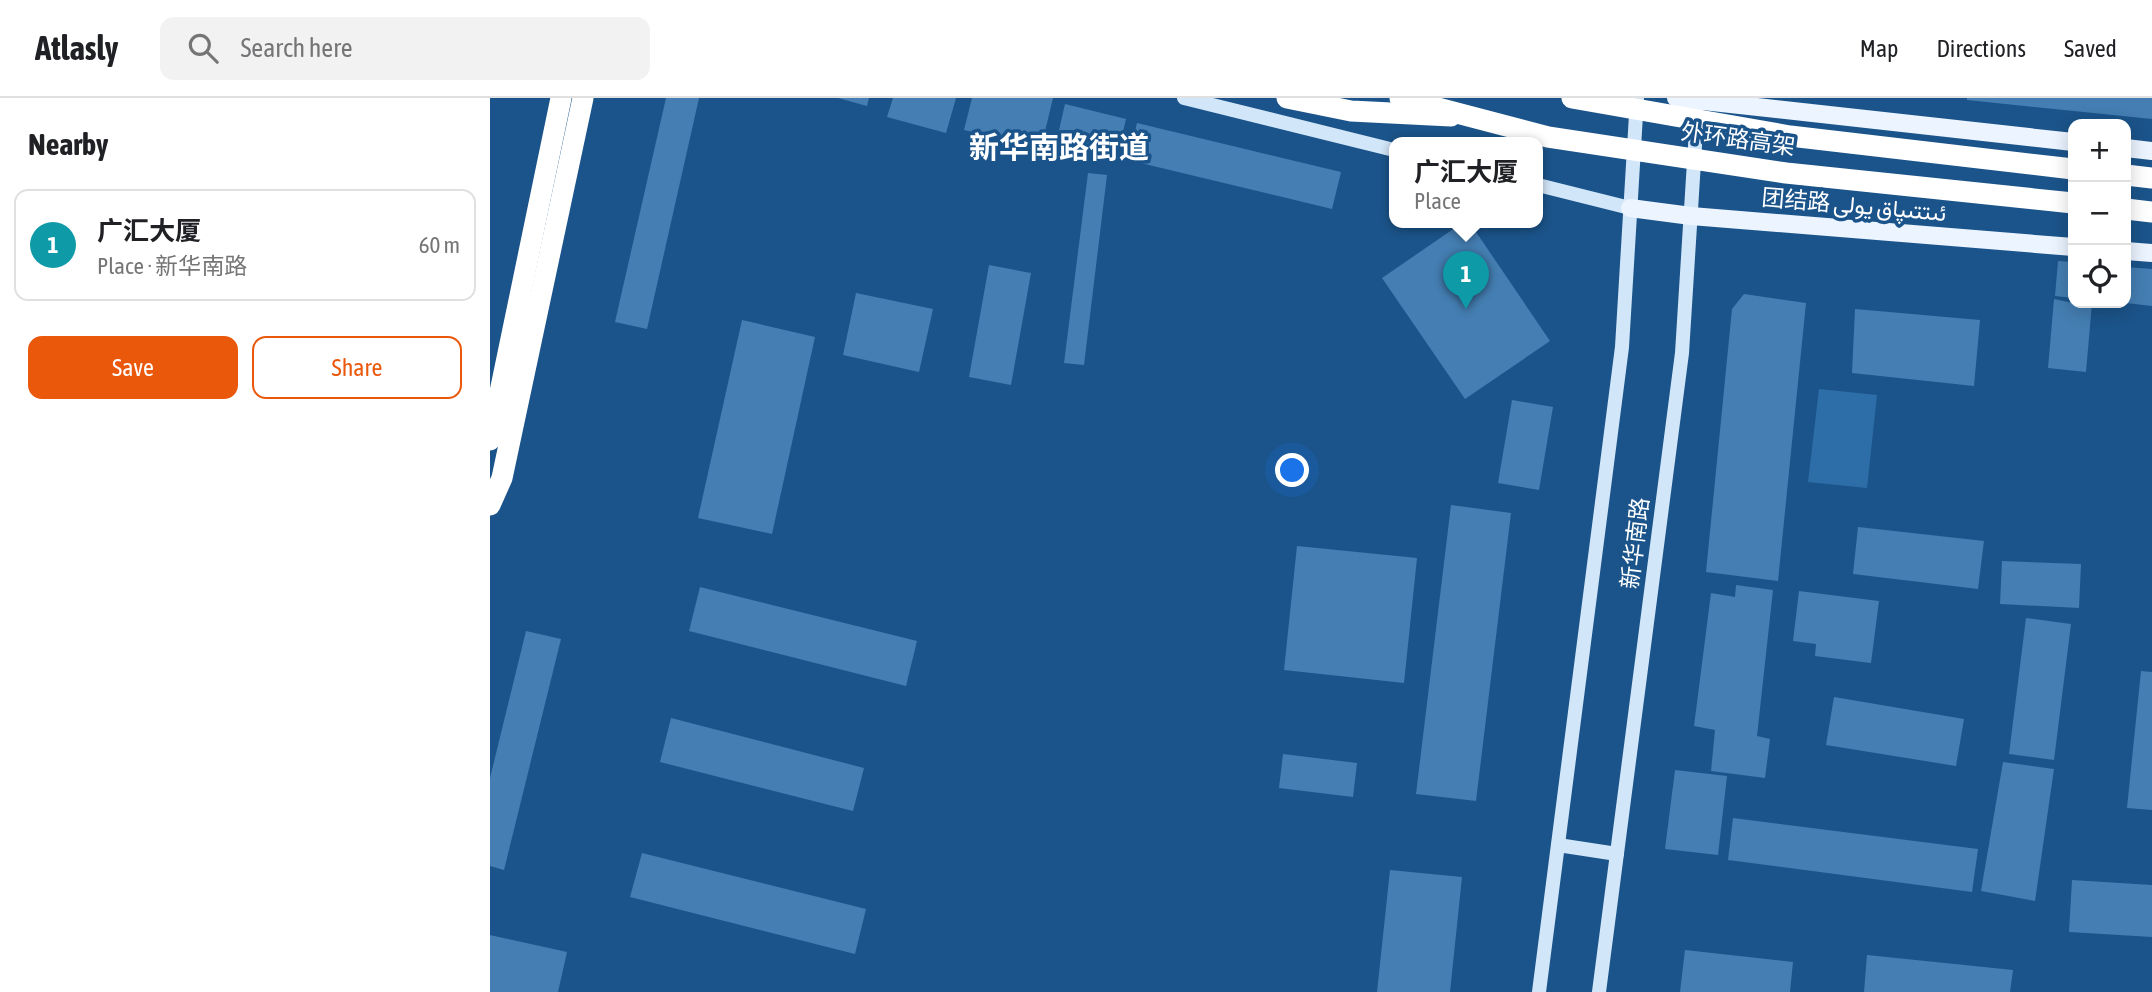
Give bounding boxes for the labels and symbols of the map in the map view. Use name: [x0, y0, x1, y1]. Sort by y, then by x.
street label: 外环路高架: [1679, 118, 1797, 160]
district label: 新华南路街道: [969, 130, 1149, 164]
street label: 团结路 ئىتتىپاق يولى: [1760, 184, 1947, 229]
pin: 1: [1443, 251, 1489, 309]
your location: [1275, 453, 1309, 487]
street label: 新华南路: [1616, 496, 1654, 590]

